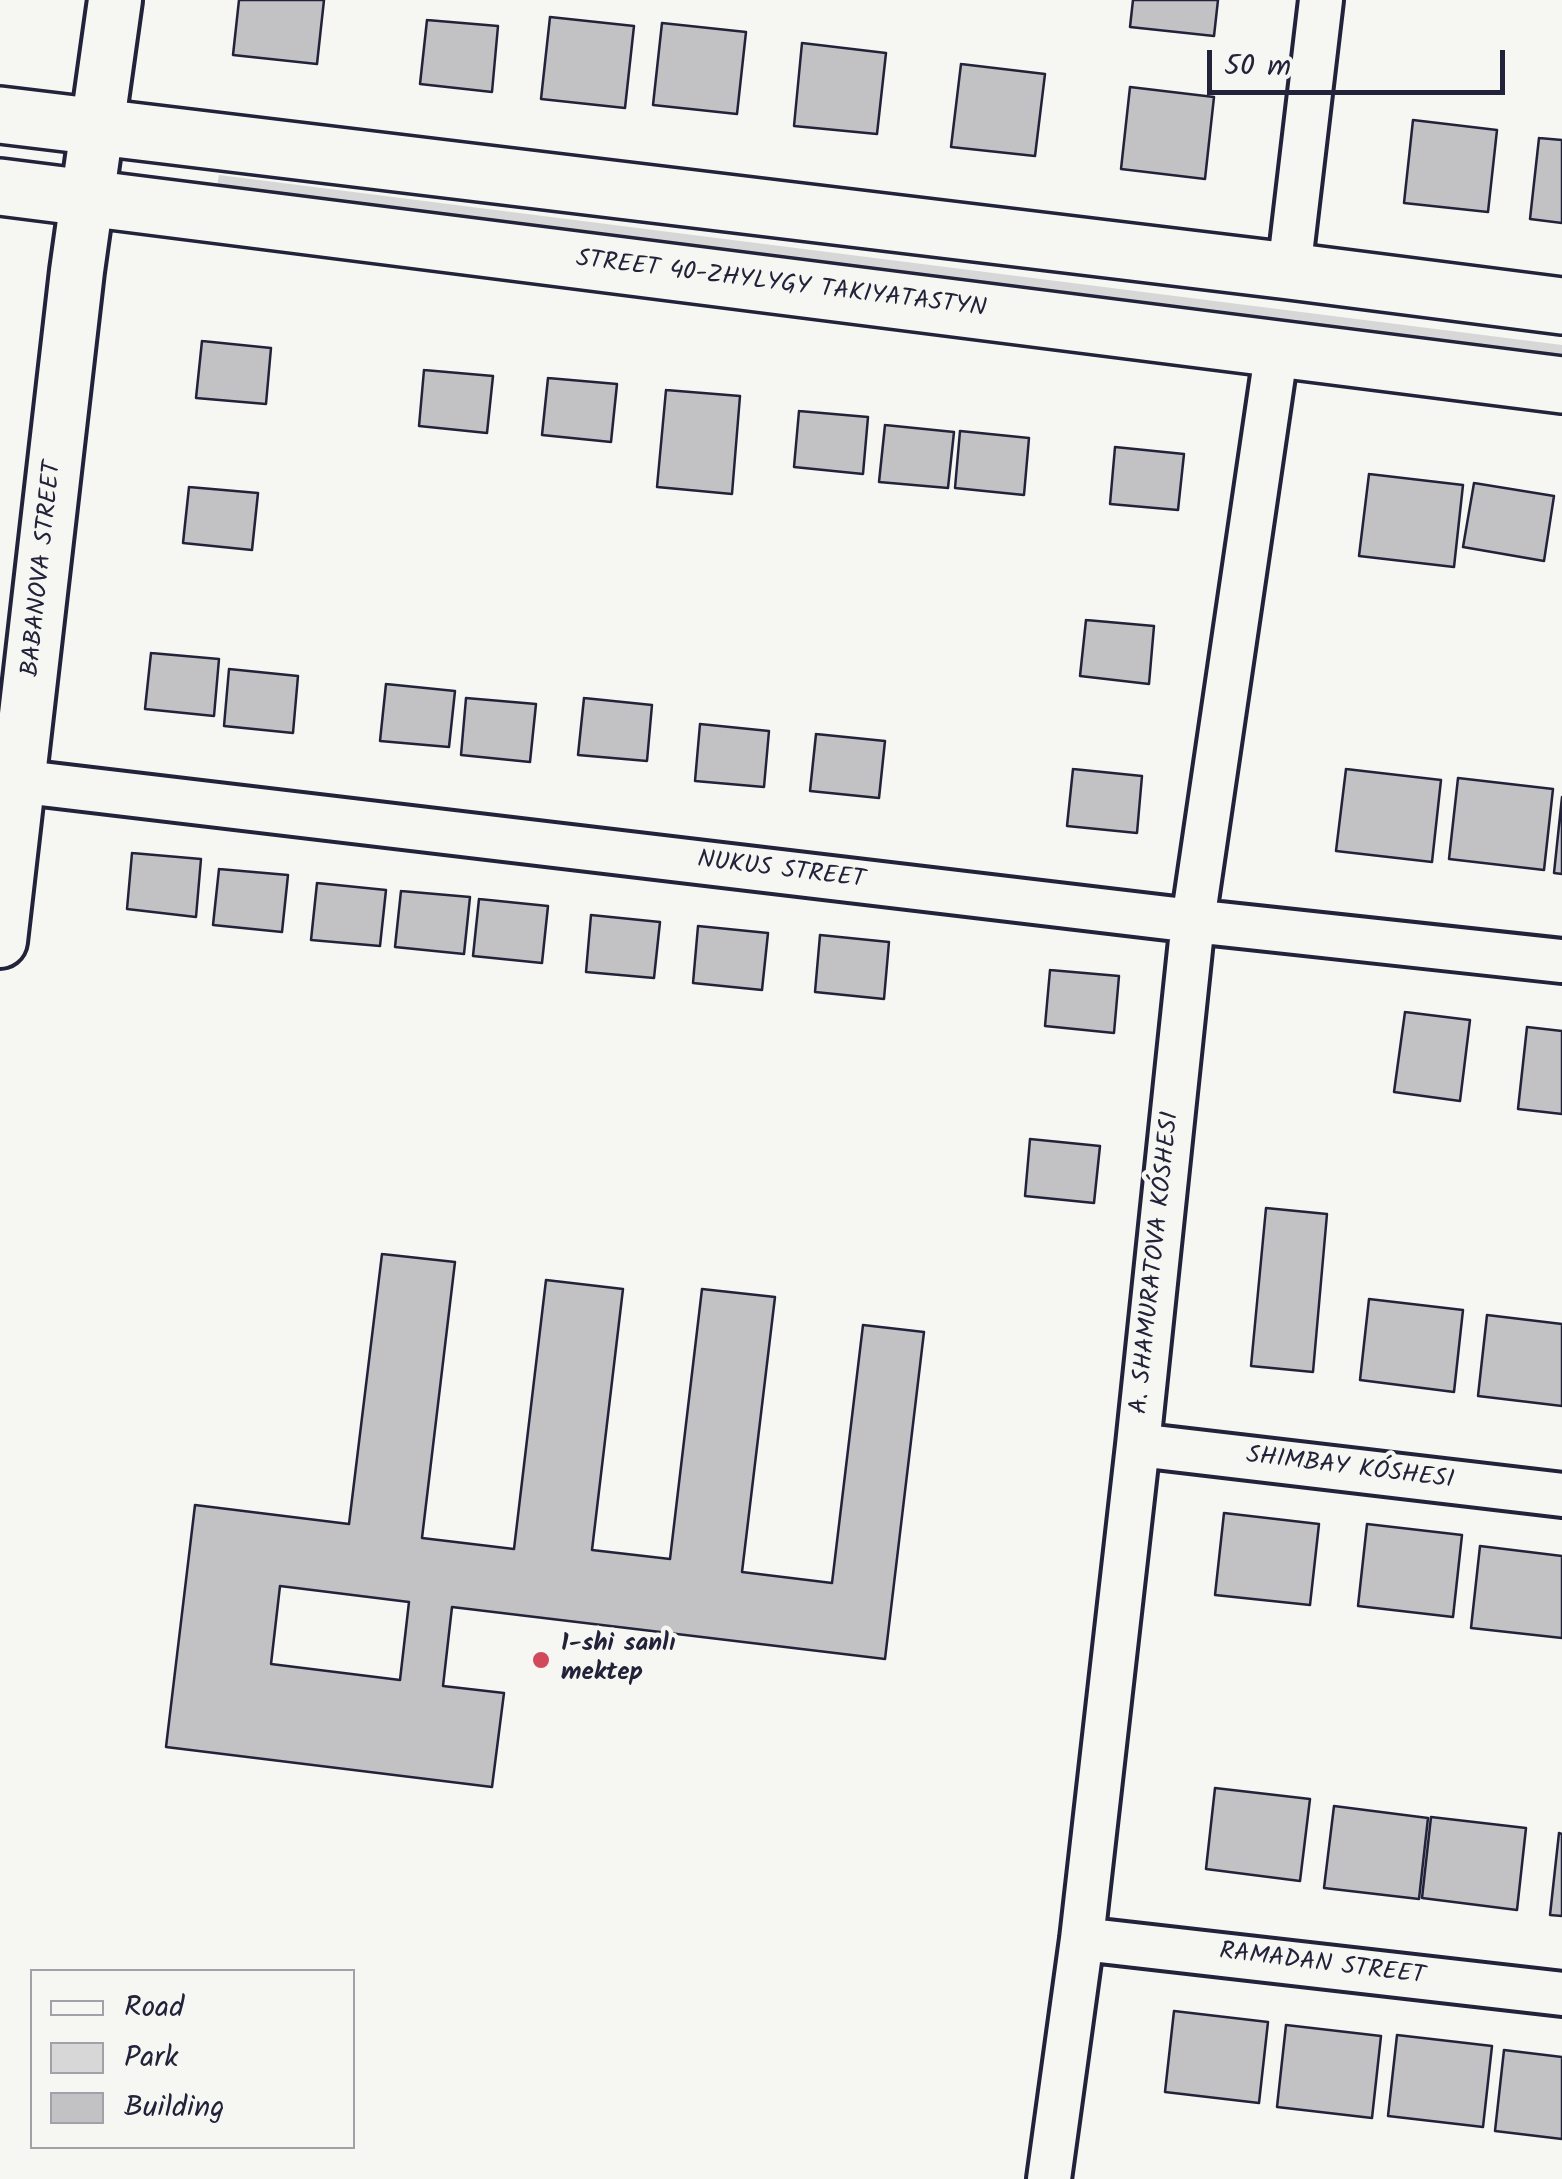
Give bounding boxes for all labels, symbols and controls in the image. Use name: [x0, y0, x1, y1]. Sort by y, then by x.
scale bar: [1212, 30, 1510, 92]
text: 50 m: [1224, 43, 1291, 91]
street label: STREET 40-ZHYLYGY TAKIYATASTYN: [574, 246, 988, 326]
street label: BABANOVA STREET: [18, 460, 70, 678]
street label: NUKUS STREET: [695, 847, 867, 897]
street label: A. SHAMURATOVA KÓSHESI: [1126, 1110, 1188, 1416]
street label: SHIMBAY KÓSHESI: [1245, 1442, 1455, 1498]
place label: 1-shi sanlı mektep: [561, 1631, 675, 1690]
marker: 1-shi sanlı mektep: [530, 1649, 552, 1671]
street label: RAMADAN STREET: [1218, 1939, 1426, 1993]
legend: [30, 1969, 355, 2149]
text: Road: [124, 1984, 184, 2032]
text: Park: [124, 2034, 178, 2082]
text: Building: [124, 2084, 224, 2132]

